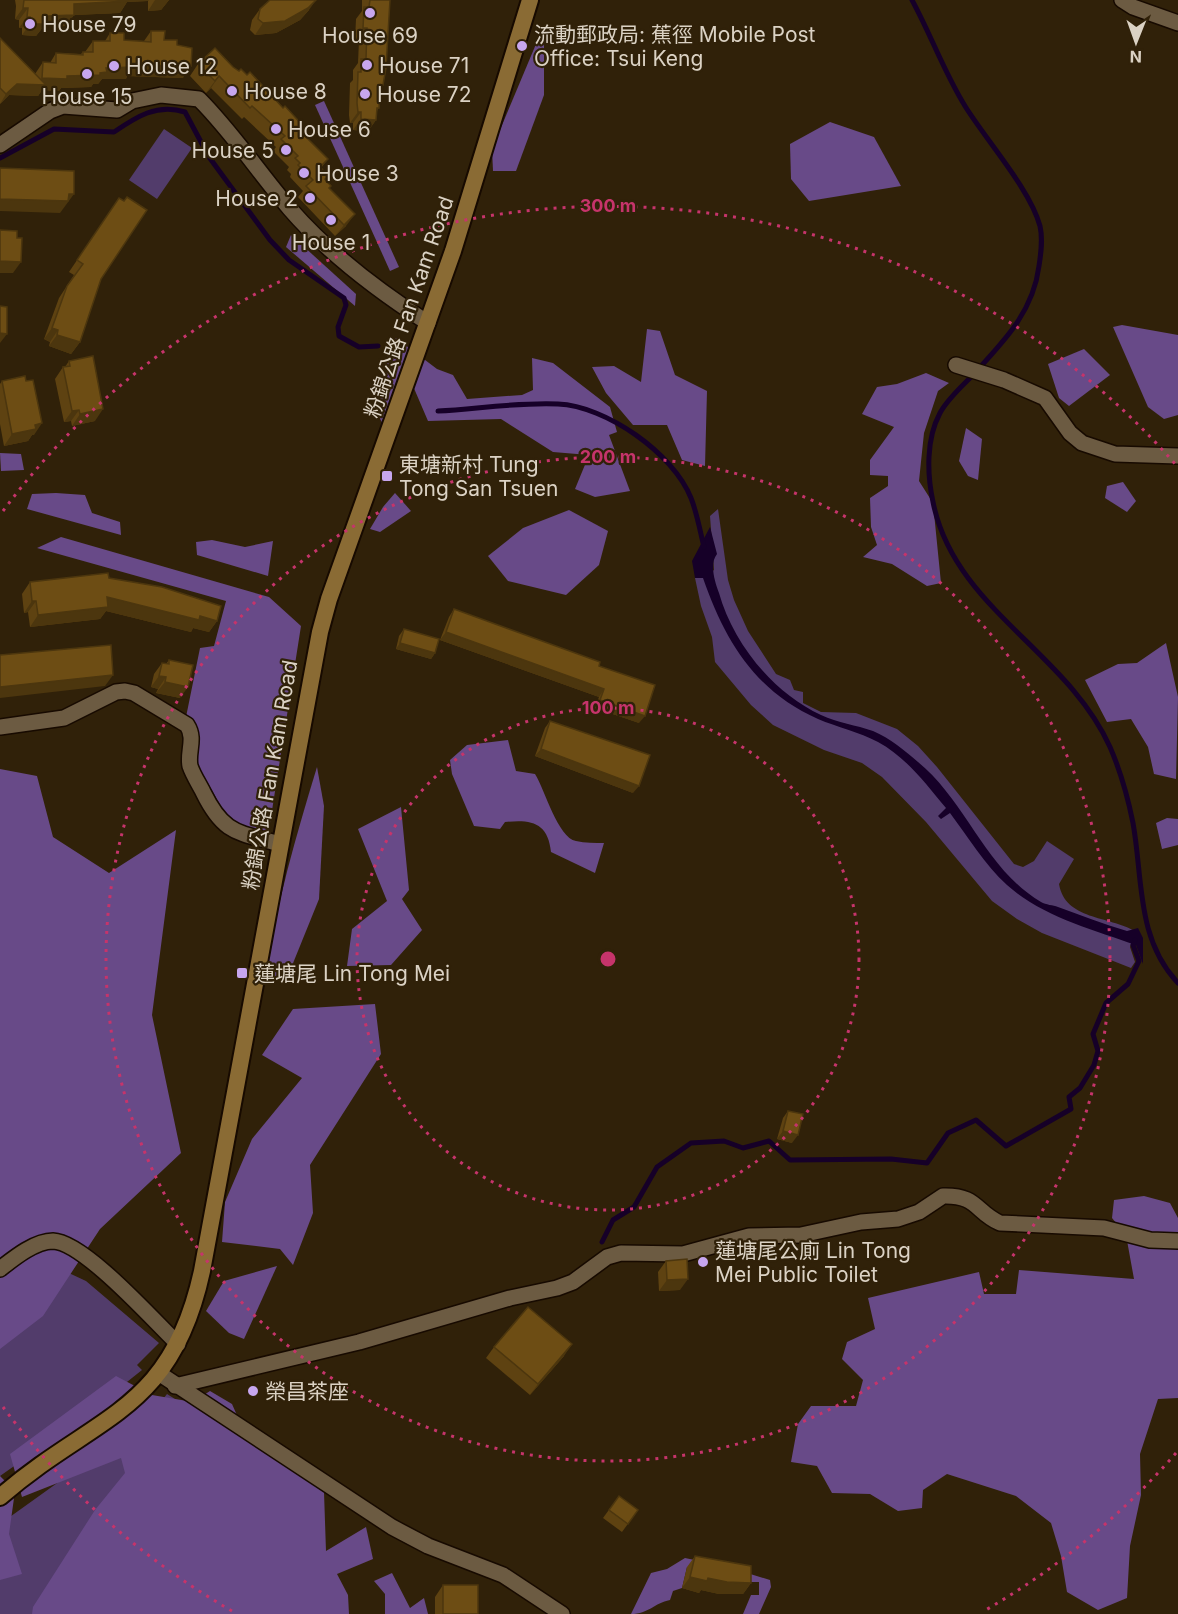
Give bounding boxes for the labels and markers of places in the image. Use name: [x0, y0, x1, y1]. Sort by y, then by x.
marker: House 69: [363, 6, 377, 20]
place label: House 79: [42, 12, 137, 37]
marker: House 79: [23, 17, 37, 31]
place label: 流動郵政局: 蕉徑 Mobile Post Office: Tsui Keng: [534, 22, 816, 71]
place label: House 69: [322, 23, 418, 48]
marker: 流動郵政局: 蕉徑 Mobile Post Office: Tsui Keng: [515, 39, 529, 53]
place label: House 71: [379, 53, 469, 78]
place label: House 12: [126, 54, 217, 79]
marker: House 71: [360, 58, 374, 72]
marker: House 12: [107, 59, 121, 73]
marker: House 15: [80, 67, 94, 81]
place label: House 8: [244, 79, 327, 104]
place label: House 72: [377, 82, 472, 107]
place label: House 15: [41, 84, 133, 109]
marker: House 8: [225, 84, 239, 98]
marker: House 72: [358, 87, 372, 101]
place label: House 6: [288, 117, 371, 142]
marker: House 6: [269, 122, 283, 136]
place label: House 5: [191, 138, 274, 163]
marker: House 5: [279, 143, 293, 157]
place label: House 3: [316, 161, 399, 186]
marker: House 3: [297, 166, 311, 180]
place label: House 2: [215, 186, 298, 211]
marker: House 2: [303, 191, 317, 205]
marker: House 1: [324, 213, 338, 227]
place label: House 1: [292, 230, 370, 255]
place label: 東塘新村 Tung Tong San Tsuen: [399, 452, 558, 501]
marker: 東塘新村 Tung Tong San Tsuen: [380, 469, 394, 483]
centre of rings: [598, 949, 618, 969]
place label: 蓮塘尾 Lin Tong Mei: [254, 961, 450, 986]
marker: 蓮塘尾 Lin Tong Mei: [235, 966, 249, 980]
place label: 蓮塘尾公廁 Lin Tong Mei Public Toilet: [715, 1238, 911, 1287]
marker: 蓮塘尾公廁 Lin Tong Mei Public Toilet: [696, 1255, 710, 1269]
place label: 榮昌茶座: [265, 1379, 349, 1404]
marker: 榮昌茶座: [246, 1384, 260, 1398]

